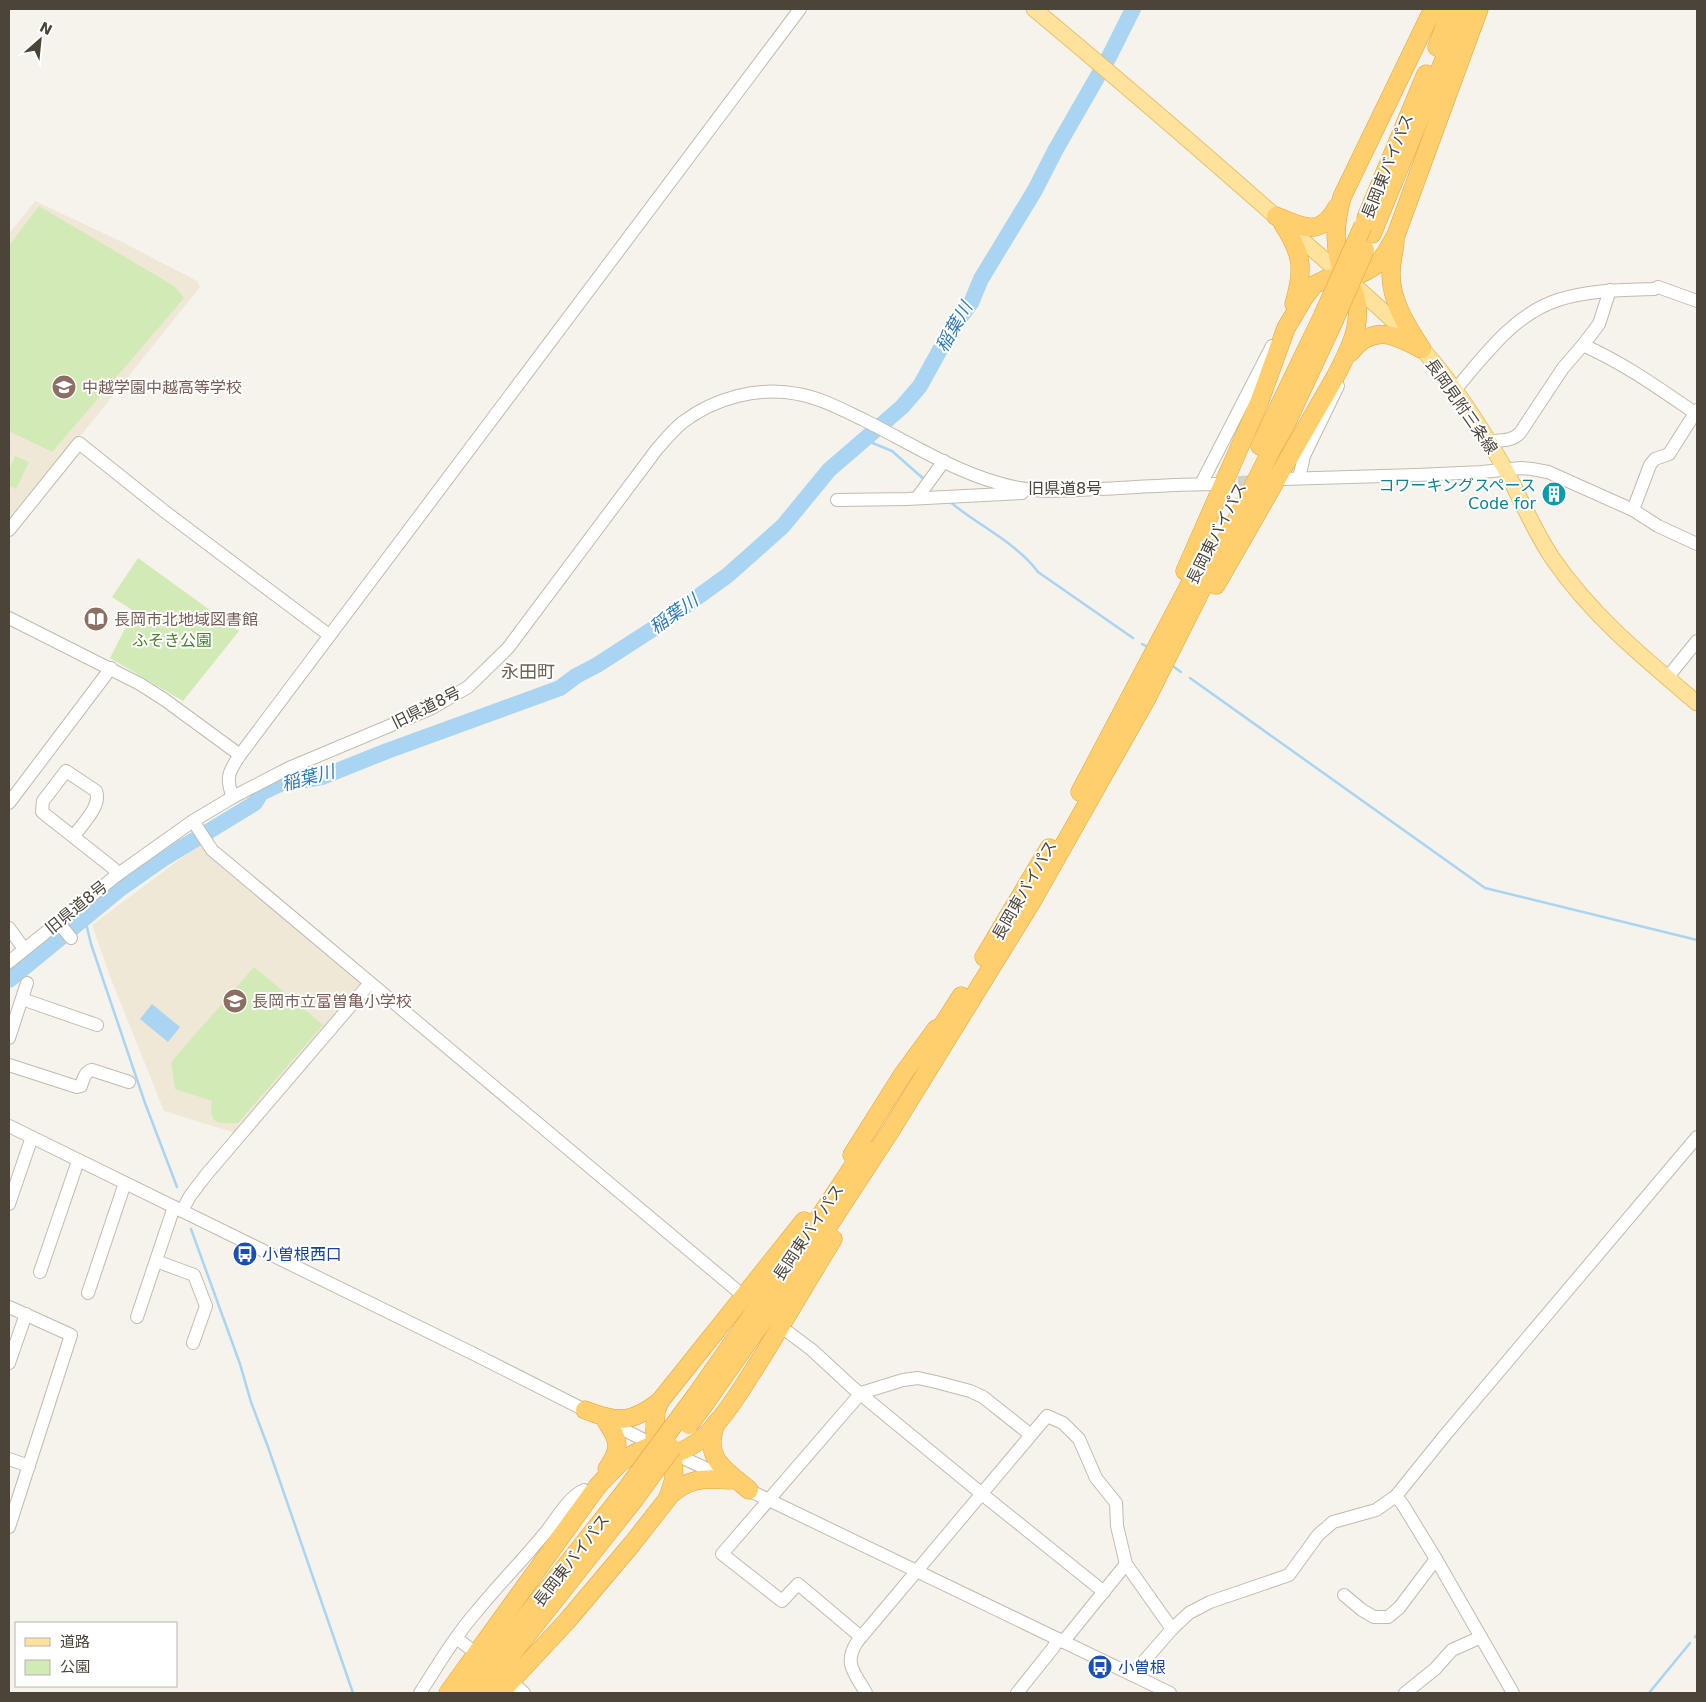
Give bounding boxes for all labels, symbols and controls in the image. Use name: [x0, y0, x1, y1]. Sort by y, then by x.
north arrow: [15, 15, 65, 65]
text: N: [37, 19, 55, 38]
street label: 長岡東バイパス: [1358, 111, 1417, 222]
water label: 稲葉川: [931, 296, 977, 355]
street label: 長岡見附三条線: [1422, 355, 1501, 458]
school or university icon: 中越学園中越高等学校: [51, 374, 77, 400]
place label: 中越学園中越高等学校: [82, 378, 242, 397]
place label: コワーキングスペース Code for: [1378, 476, 1536, 513]
street label: 旧県道8号: [1028, 479, 1102, 498]
street label: 長岡東バイパス: [1183, 479, 1250, 587]
building icon: コワーキングスペース Code for: [1541, 481, 1567, 507]
water label: 稲葉川: [646, 588, 703, 638]
library icon: 長岡市北地域図書館: [83, 606, 109, 632]
place label: 長岡市北地域図書館: [114, 610, 258, 629]
park label: ふそき公園: [132, 631, 212, 650]
district label: 永田町: [501, 661, 555, 682]
street label: 旧県道8号: [389, 683, 464, 732]
water label: 稲葉川: [279, 760, 339, 795]
street label: 長岡東バイパス: [988, 837, 1061, 943]
street label: 旧県道8号: [42, 877, 111, 938]
school or university icon: 長岡市立富曽亀小学校: [222, 988, 248, 1014]
place label: 長岡市立富曽亀小学校: [252, 992, 412, 1011]
street label: 長岡東バイパス: [769, 1181, 848, 1284]
bus stop icon: 小曽根西口: [232, 1241, 258, 1267]
place label: 小曽根西口: [262, 1245, 342, 1264]
street label: 長岡東バイパス: [530, 1510, 613, 1610]
legend: [15, 1622, 178, 1687]
text: 道路: [60, 1633, 90, 1651]
bus stop icon: 小曽根: [1087, 1654, 1113, 1680]
text: 公園: [60, 1658, 90, 1676]
place label: 小曽根: [1118, 1658, 1166, 1677]

